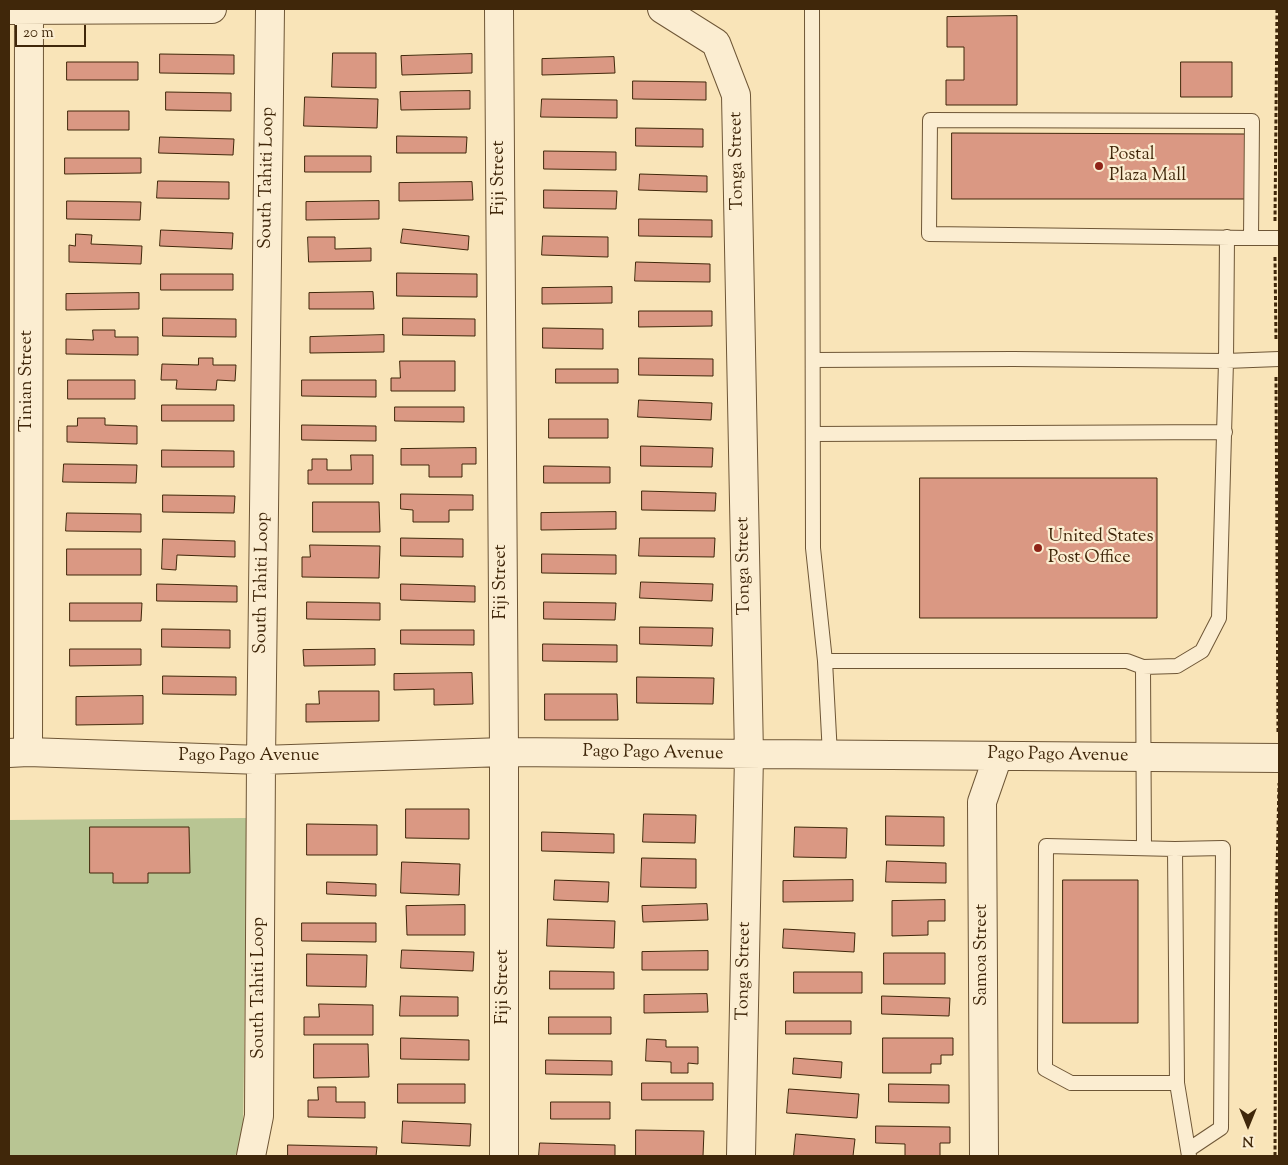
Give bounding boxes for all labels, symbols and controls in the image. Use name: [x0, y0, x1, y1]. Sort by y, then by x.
scale bar: [18, 15, 89, 47]
text: 20 m: [23, 23, 54, 44]
street label: South Tahiti Loop: [256, 107, 280, 249]
street label: Tonga Street: [726, 111, 750, 211]
street label: Fiji Street: [489, 140, 511, 216]
place label: Postal Plaza Mall: [1109, 145, 1186, 188]
marker: Postal Plaza Mall: [1093, 160, 1105, 172]
street label: Tinian Street: [17, 330, 39, 432]
street label: South Tahiti Loop: [251, 512, 275, 654]
street label: Tonga Street: [733, 516, 757, 616]
place label: United States Post Office: [1048, 527, 1153, 570]
marker: United States Post Office: [1032, 542, 1044, 554]
street label: Fiji Street: [491, 544, 513, 620]
street label: Pago Pago Avenue: [582, 742, 724, 766]
street label: Pago Pago Avenue: [987, 744, 1129, 768]
street label: Pago Pago Avenue: [179, 746, 319, 768]
street label: Samoa Street: [972, 904, 994, 1006]
street label: South Tahiti Loop: [249, 917, 271, 1059]
street label: Tonga Street: [733, 921, 757, 1021]
street label: Fiji Street: [493, 949, 515, 1025]
north arrow: [1223, 1100, 1273, 1150]
text: N: [1242, 1130, 1254, 1150]

